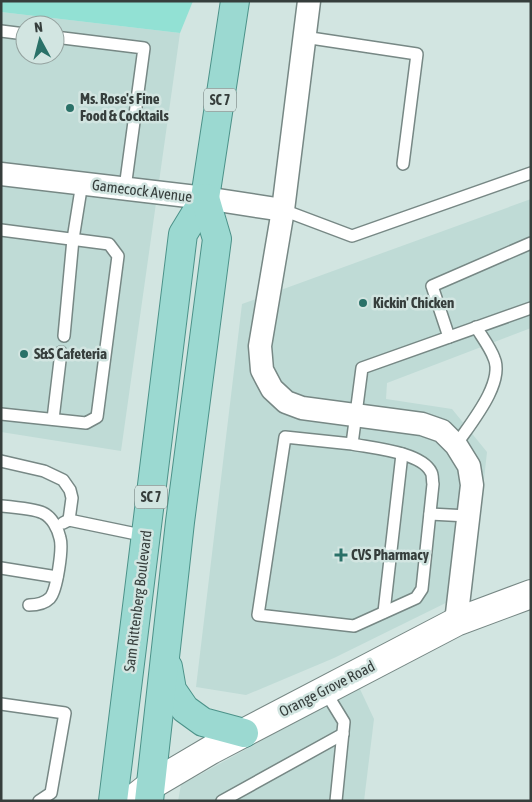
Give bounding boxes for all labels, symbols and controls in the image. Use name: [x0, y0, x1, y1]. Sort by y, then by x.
north arrow: [15, 15, 65, 65]
text: N: [33, 19, 43, 36]
road number: SC 7: [204, 88, 236, 112]
place label: Ms. Rose's Fine Food & Cocktails: [80, 90, 170, 124]
marker: Ms. Rose's Fine Food & Cocktails: [64, 102, 76, 114]
street label: Gamecock Avenue: [91, 176, 193, 205]
place label: Kickin' Chicken: [373, 294, 454, 311]
marker: Kickin' Chicken: [357, 297, 369, 309]
place label: S&S Cafeteria: [34, 345, 107, 362]
marker: S&S Cafeteria: [18, 348, 30, 360]
road number: SC 7: [135, 486, 167, 508]
street label: Sam Rittenberg Boulevard: [120, 529, 155, 673]
place label: CVS Pharmacy: [351, 546, 430, 563]
marker: CVS Pharmacy: [335, 549, 347, 561]
street label: Orange Grove Road: [276, 657, 377, 720]

